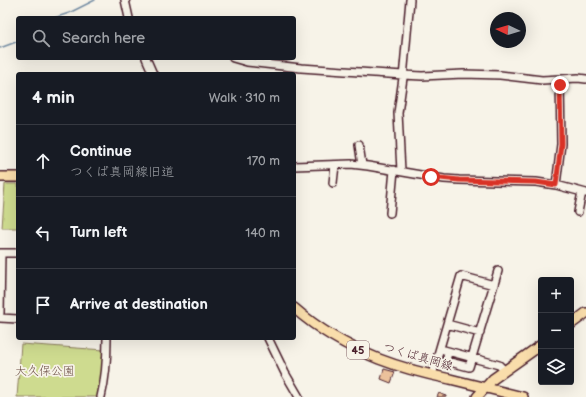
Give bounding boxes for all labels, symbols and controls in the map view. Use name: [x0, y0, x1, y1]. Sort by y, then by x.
north arrow: [490, 12, 526, 48]
search box: [16, 16, 296, 60]
icon: search: [30, 27, 52, 49]
text: Search here: [62, 29, 145, 48]
route end: [551, 76, 569, 94]
text: 4 min: [32, 88, 75, 108]
text: Walk · 310 m: [209, 90, 280, 106]
text: Continue: [70, 142, 132, 161]
icon: ahead: [32, 150, 54, 172]
text: 170 m: [247, 153, 280, 169]
text: つくば真岡線旧道: [70, 164, 174, 180]
route start: [422, 168, 440, 186]
icon: left: [32, 222, 54, 244]
text: Turn left: [70, 223, 127, 242]
text: 140 m: [245, 225, 280, 241]
map controls: [538, 277, 574, 385]
button: +: [538, 277, 574, 313]
icon: arrive: [32, 294, 54, 316]
text: Arrive at destination: [70, 295, 208, 314]
button: −: [538, 313, 574, 349]
street label: つくば真岡線: [381, 340, 455, 374]
road number: 45: [347, 341, 369, 359]
button: layers: [538, 349, 574, 385]
park label: 大久保公園: [15, 364, 75, 379]

